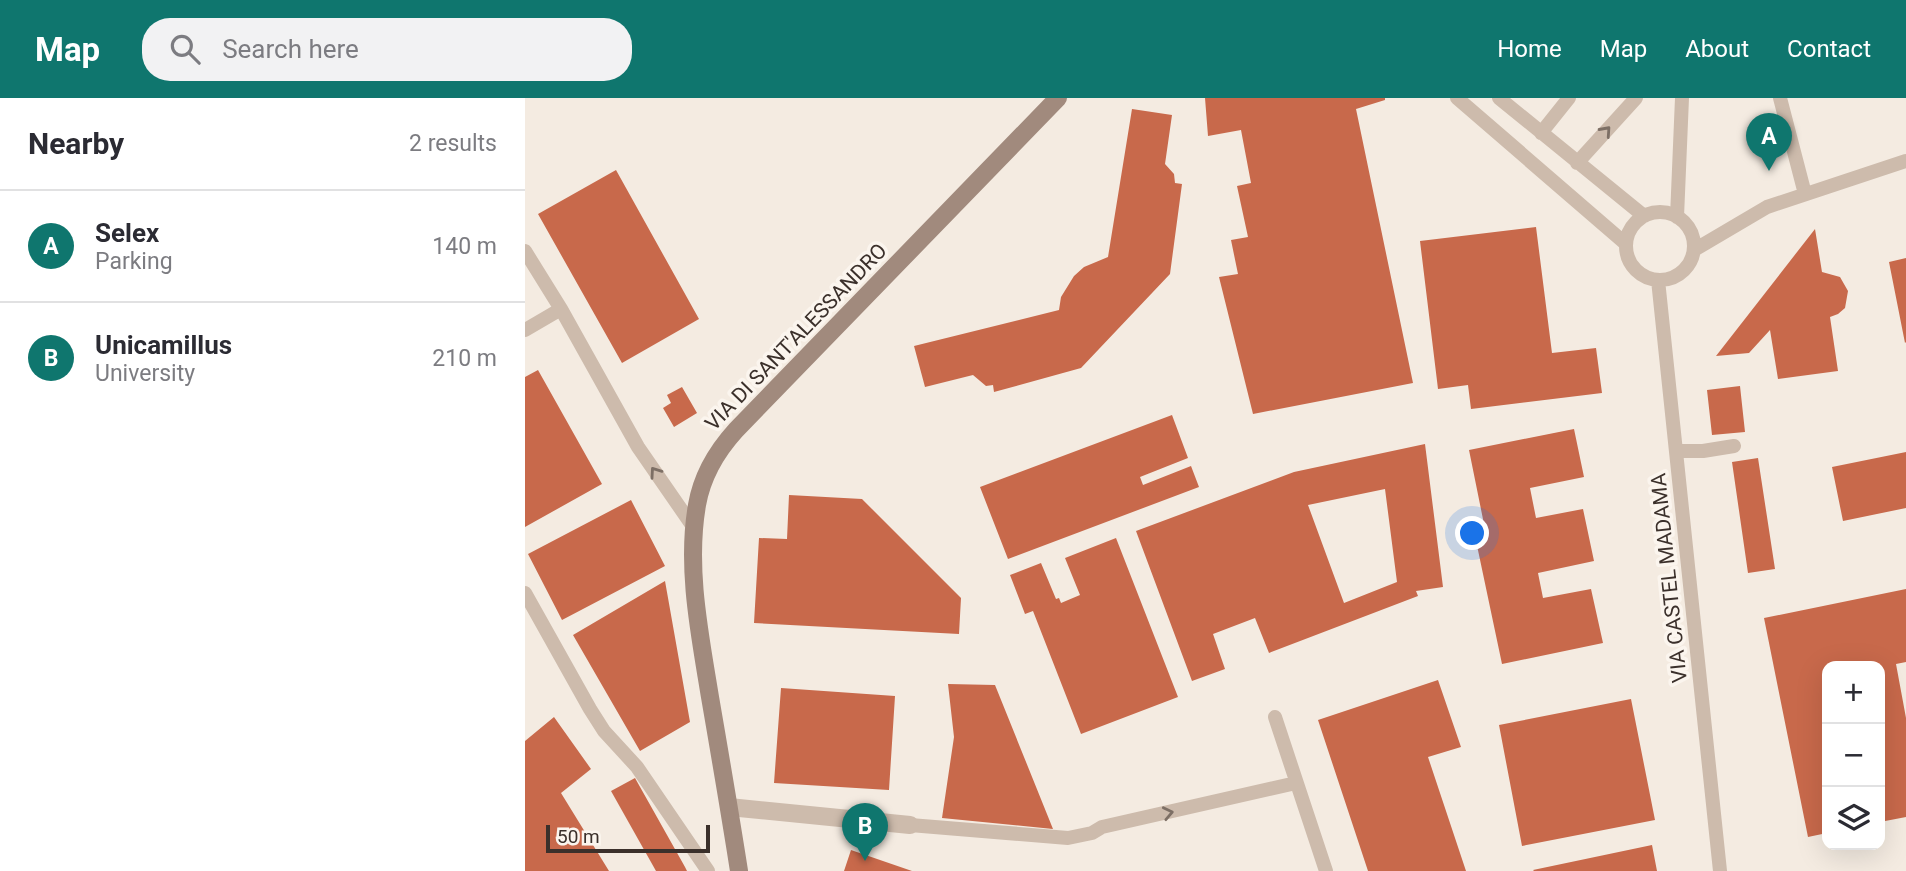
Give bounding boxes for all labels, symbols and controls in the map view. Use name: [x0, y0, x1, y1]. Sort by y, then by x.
search box: [142, 18, 632, 81]
text: Map: [35, 30, 100, 69]
icon: search: [166, 30, 204, 68]
text: Search here: [222, 34, 359, 64]
text: Home: [1497, 35, 1562, 63]
text: Map: [1600, 35, 1647, 63]
text: About: [1685, 35, 1749, 63]
text: Contact: [1787, 35, 1871, 63]
pin: A: [1746, 113, 1792, 171]
text: Nearby: [28, 126, 124, 161]
one-way arrow: [1598, 126, 1611, 139]
text: 2 results: [409, 130, 497, 157]
text: Selex: [95, 218, 159, 248]
text: A: [43, 233, 59, 260]
text: 140 m: [432, 233, 497, 260]
street label: VIA DI SANT'ALESSANDRO: [700, 239, 892, 435]
text: Parking: [95, 248, 173, 275]
text: Unicamillus: [95, 330, 232, 360]
text: B: [44, 345, 58, 372]
text: 210 m: [432, 345, 497, 372]
text: University: [95, 360, 195, 387]
one-way arrow: [651, 467, 663, 480]
street label: VIA CASTEL MADAMA: [1646, 472, 1692, 684]
your location: [1455, 516, 1489, 550]
map controls: [1822, 661, 1885, 850]
button: +: [1822, 661, 1885, 724]
button: −: [1822, 724, 1885, 787]
button: layers: [1822, 787, 1885, 850]
pin: B: [842, 803, 888, 861]
one-way arrow: [1162, 807, 1174, 822]
scale bar: [546, 822, 711, 854]
text: 50 m: [557, 825, 600, 848]

